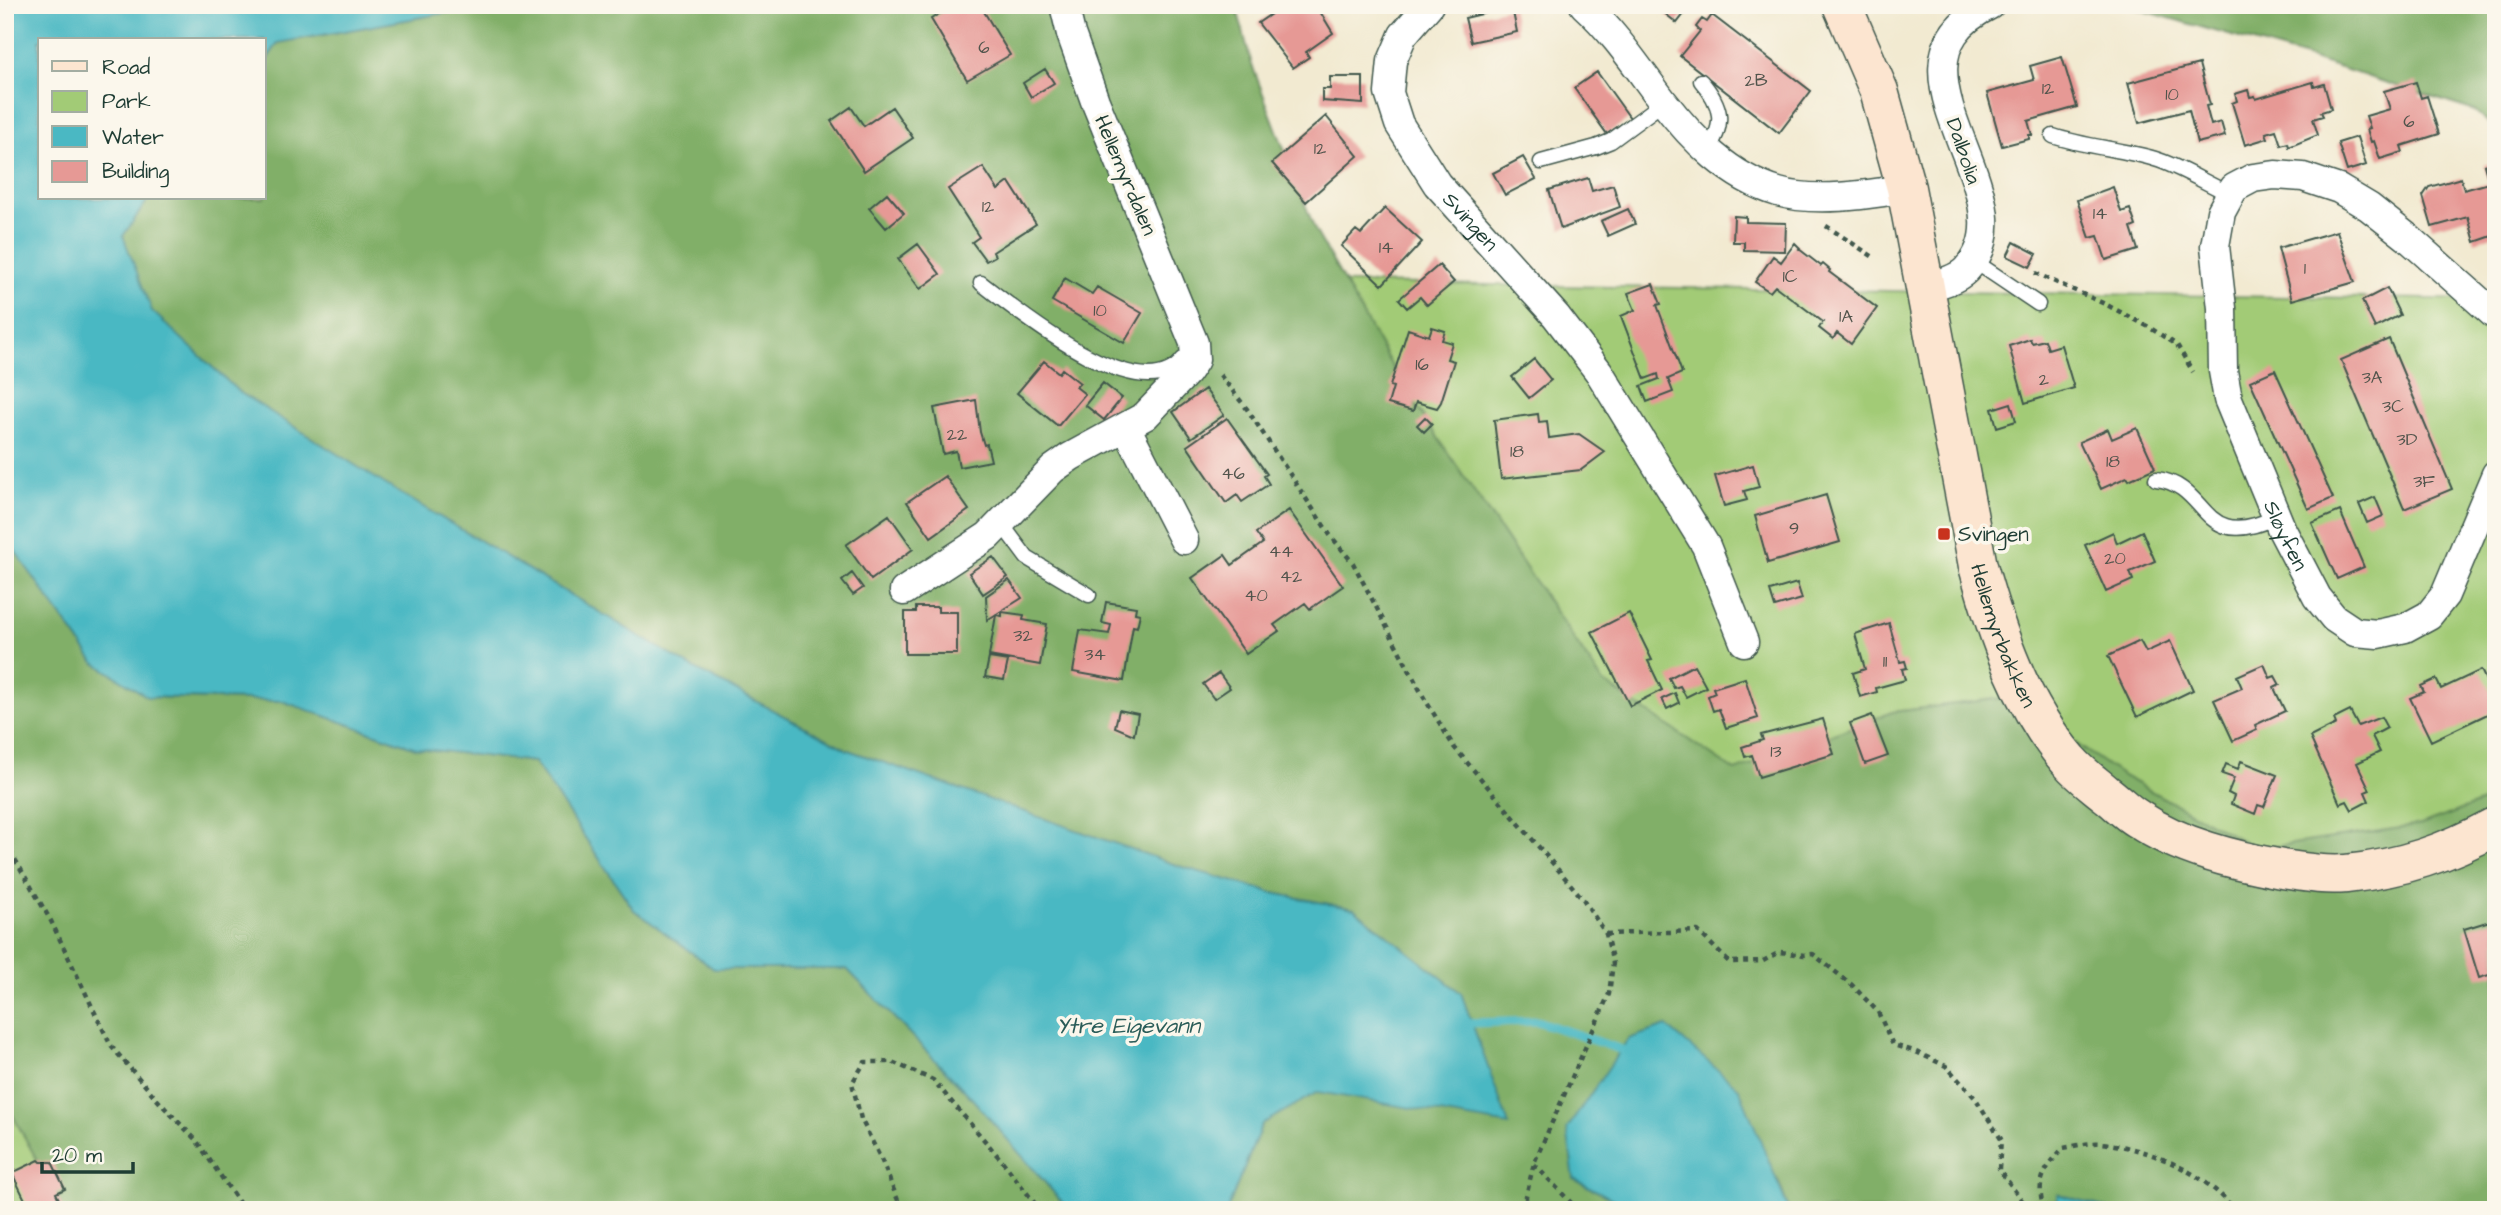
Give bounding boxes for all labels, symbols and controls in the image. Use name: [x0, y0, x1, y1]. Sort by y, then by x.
house number: 6: [978, 35, 990, 60]
legend: [38, 38, 266, 200]
text: Road: [102, 53, 150, 82]
house number: 2B: [1744, 68, 1768, 93]
house number: 12: [2042, 76, 2055, 101]
house number: 10: [2165, 82, 2179, 107]
text: Park: [102, 87, 151, 116]
house number: 6: [2403, 109, 2415, 134]
street label: Hellemyrdalen: [1085, 111, 1164, 241]
street label: Dalbolia: [1939, 114, 1988, 189]
text: Water: [102, 123, 164, 152]
house number: 12: [1314, 136, 1327, 161]
text: Building: [102, 157, 170, 188]
street label: Svingen: [1436, 186, 1505, 258]
house number: 12: [982, 194, 995, 219]
house number: 14: [2093, 201, 2107, 226]
house number: 14: [1379, 235, 1393, 260]
house number: 1: [2304, 256, 2306, 281]
house number: 1C: [1782, 264, 1798, 289]
house number: 10: [1093, 298, 1107, 323]
house number: 1A: [1839, 304, 1853, 329]
house number: 16: [1415, 352, 1429, 377]
house number: 3A: [2362, 365, 2383, 390]
house number: 2: [2039, 367, 2050, 392]
house number: 3C: [2382, 394, 2404, 419]
house number: 22: [947, 422, 968, 447]
house number: 3D: [2397, 427, 2418, 452]
house number: 18: [1510, 439, 1524, 464]
house number: 18: [2106, 449, 2120, 474]
house number: 46: [1221, 461, 1245, 486]
house number: 3F: [2413, 469, 2435, 494]
street label: Sløyfen: [2256, 496, 2315, 576]
house number: 9: [1789, 516, 1799, 541]
place label: Svingen: [1958, 520, 2029, 551]
marker: Svingen: [1936, 526, 1952, 542]
house number: 44: [1269, 539, 1293, 564]
house number: 20: [2104, 546, 2126, 571]
street label: Hellemyrbakken: [1963, 560, 2043, 713]
house number: 42: [1280, 564, 1303, 589]
house number: 40: [1244, 583, 1268, 608]
house number: 32: [1013, 623, 1033, 648]
house number: 34: [1084, 642, 1106, 667]
house number: 11: [1883, 649, 1887, 674]
house number: 13: [1770, 739, 1782, 764]
water label: Ytre Eigevann: [1056, 1010, 1202, 1043]
scale bar: [42, 1131, 133, 1175]
text: 20 m: [52, 1141, 103, 1170]

